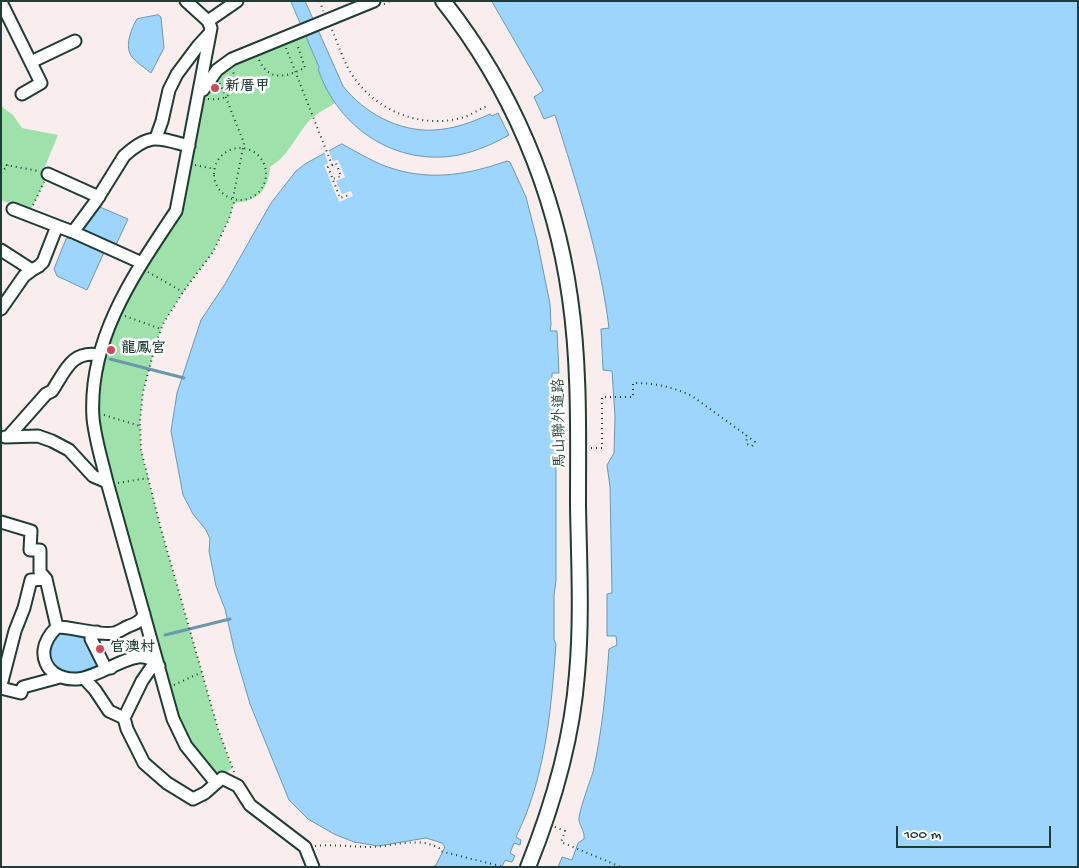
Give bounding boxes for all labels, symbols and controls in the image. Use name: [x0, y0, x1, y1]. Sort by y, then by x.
place label: 新厝甲: [225, 79, 270, 97]
marker: 新厝甲: [209, 82, 221, 94]
place label: 龍鳳宮: [121, 341, 166, 359]
marker: 龍鳳宮: [105, 344, 117, 356]
street label: 馬山聯外道路: [551, 378, 571, 468]
place label: 官澳村: [110, 640, 155, 658]
marker: 官澳村: [94, 643, 106, 655]
scale bar: [899, 816, 1054, 848]
text: 100 m: [904, 826, 941, 844]

